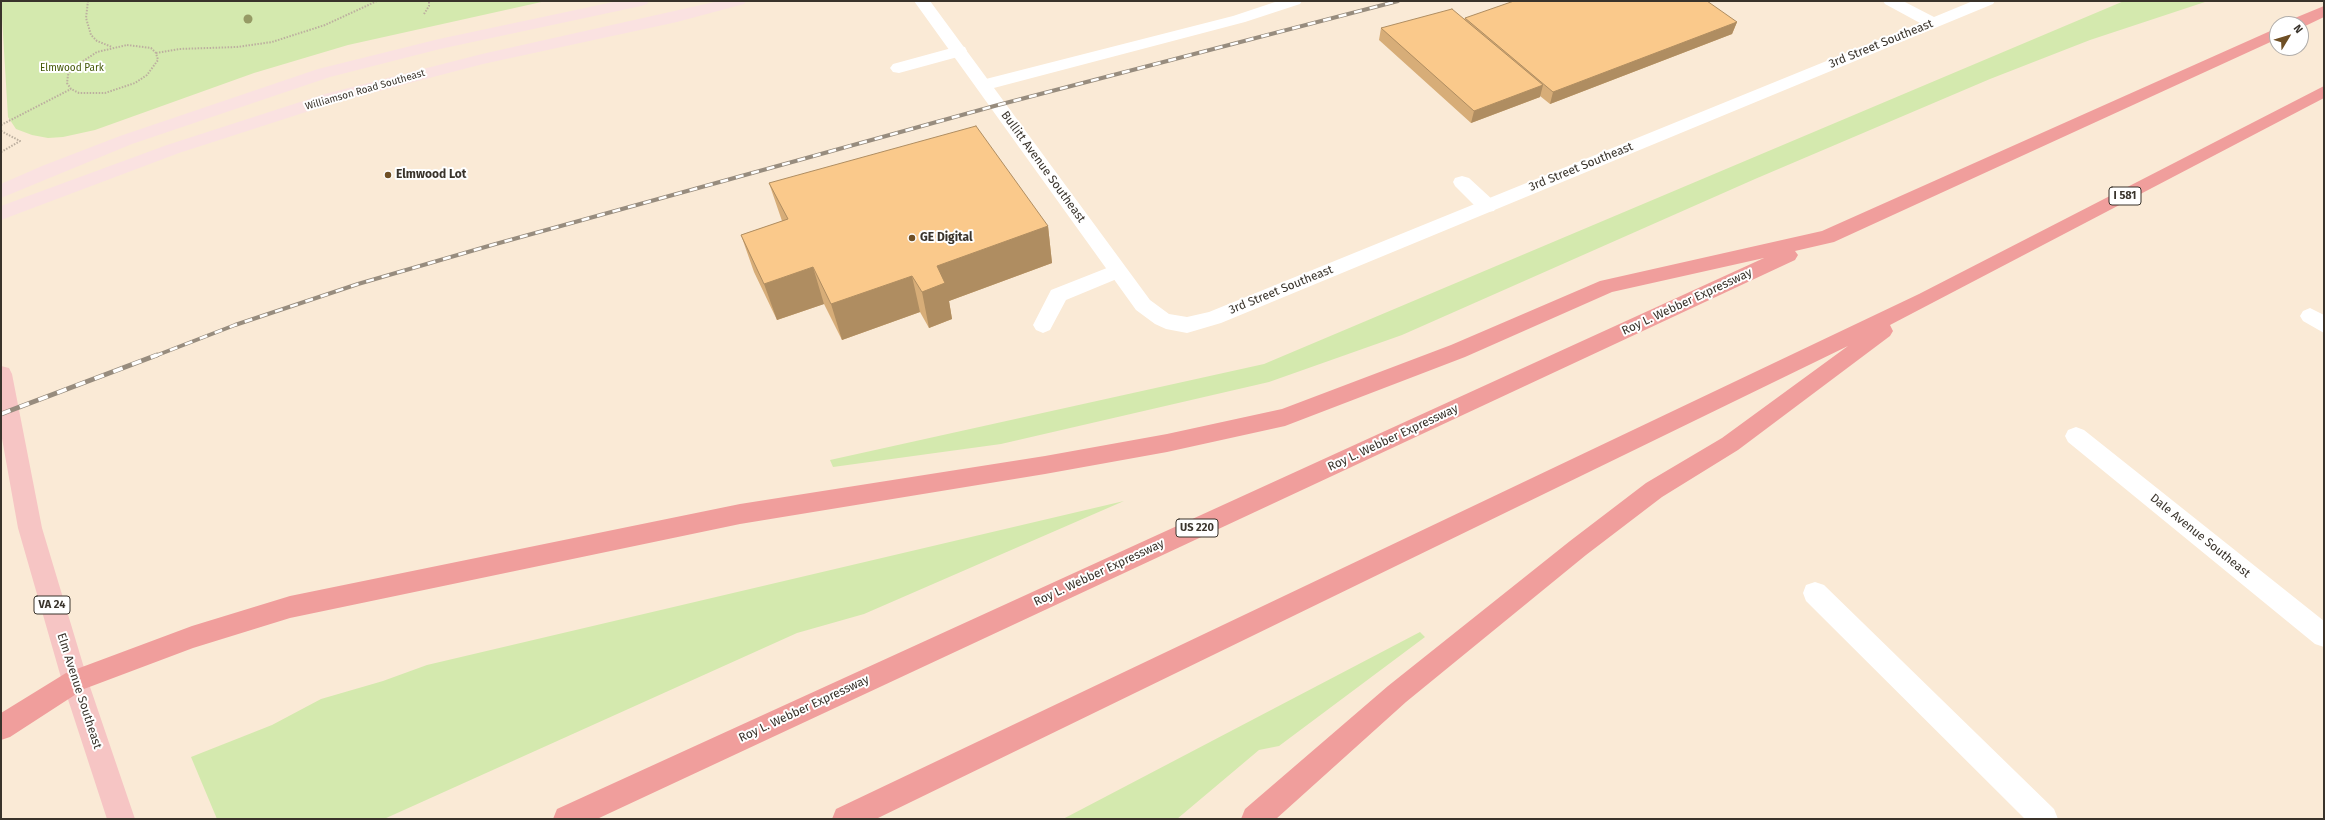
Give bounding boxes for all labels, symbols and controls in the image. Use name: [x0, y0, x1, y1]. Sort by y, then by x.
north arrow: [2269, 16, 2309, 56]
street label: 3rd Street Southeast: [1827, 17, 1935, 71]
text: N: [2291, 22, 2305, 36]
park label: Elmwood Park: [40, 62, 104, 74]
street label: Williamson Road Southeast: [304, 67, 426, 113]
street label: Bullitt Avenue Southeast: [998, 108, 1088, 226]
street label: 3rd Street Southeast: [1527, 140, 1635, 194]
place label: Elmwood Lot: [396, 168, 466, 182]
marker: Elmwood Lot: [383, 170, 393, 180]
road number: I 581: [2109, 187, 2141, 205]
place label: GE Digital: [920, 231, 973, 245]
marker: GE Digital: [907, 233, 917, 243]
street label: 3rd Street Southeast: [1227, 263, 1335, 317]
street label: Roy L. Webber Expressway: [1620, 265, 1754, 339]
street label: Roy L. Webber Expressway: [1326, 401, 1460, 475]
street label: Dale Avenue Southeast: [2147, 491, 2253, 581]
road number: US 220: [1176, 519, 1218, 537]
street label: Roy L. Webber Expressway: [1032, 536, 1166, 610]
road number: VA 24: [34, 596, 70, 614]
street label: Elm Avenue Southeast: [53, 631, 105, 751]
street label: Roy L. Webber Expressway: [737, 672, 871, 746]

